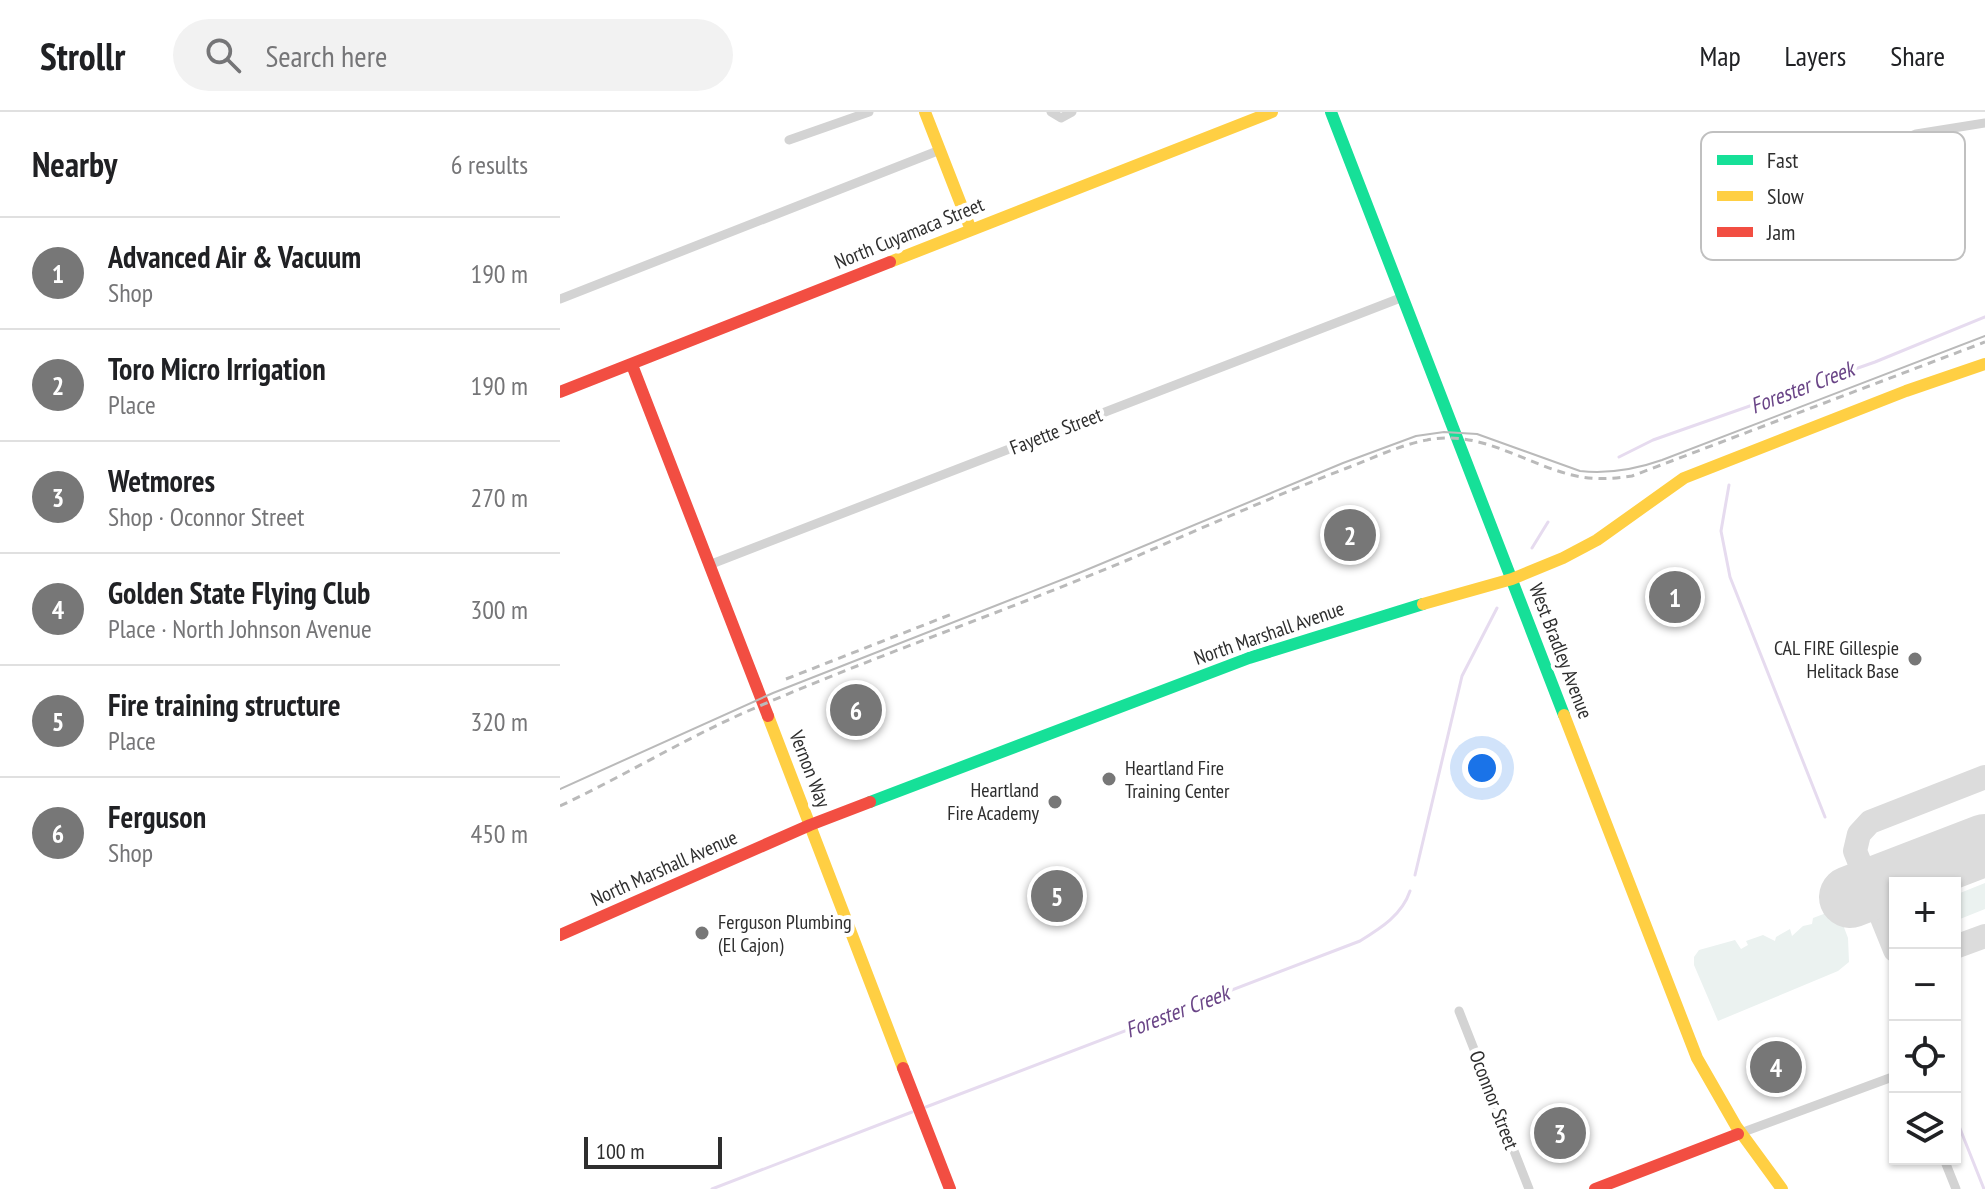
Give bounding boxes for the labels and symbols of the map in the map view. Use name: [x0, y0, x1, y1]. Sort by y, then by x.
legend: [1701, 132, 1965, 260]
text: Fast: [1767, 146, 1798, 174]
text: Slow: [1767, 182, 1804, 210]
street label: North Cuyamaca Street: [831, 191, 988, 275]
text: Jam: [1766, 218, 1795, 246]
water label: Forester Creek: [1746, 353, 1860, 420]
street label: Fayette Street: [1006, 401, 1106, 460]
pin: 2: [1324, 505, 1376, 565]
pin: 1: [1649, 567, 1701, 627]
street label: West Bradley Avenue: [1523, 580, 1599, 722]
street label: North Marshall Avenue: [1190, 595, 1348, 671]
place label: CAL FIRE Gillespie Helitack Base: [1774, 635, 1899, 684]
marker: CAL FIRE Gillespie Helitack Base: [1906, 650, 1924, 668]
pin: 6: [830, 680, 882, 740]
street label: Vernon Way: [783, 726, 837, 812]
your location: [1462, 748, 1502, 788]
place label: Heartland Fire Training Center: [1125, 755, 1230, 804]
marker: Heartland Fire Training Center: [1100, 770, 1118, 788]
place label: Heartland Fire Academy: [947, 777, 1039, 826]
marker: Heartland Fire Academy: [1046, 793, 1064, 811]
street label: North Marshall Avenue: [587, 824, 741, 912]
pin: 5: [1031, 866, 1083, 926]
place label: Ferguson Plumbing (El Cajon): [718, 909, 852, 958]
marker: Ferguson Plumbing (El Cajon): [693, 924, 711, 942]
water label: Forester Creek: [1121, 977, 1235, 1044]
pin: 4: [1750, 1037, 1802, 1097]
street label: Oconnor Street: [1463, 1047, 1525, 1154]
pin: 3: [1534, 1103, 1586, 1163]
scale bar: [584, 1133, 722, 1169]

